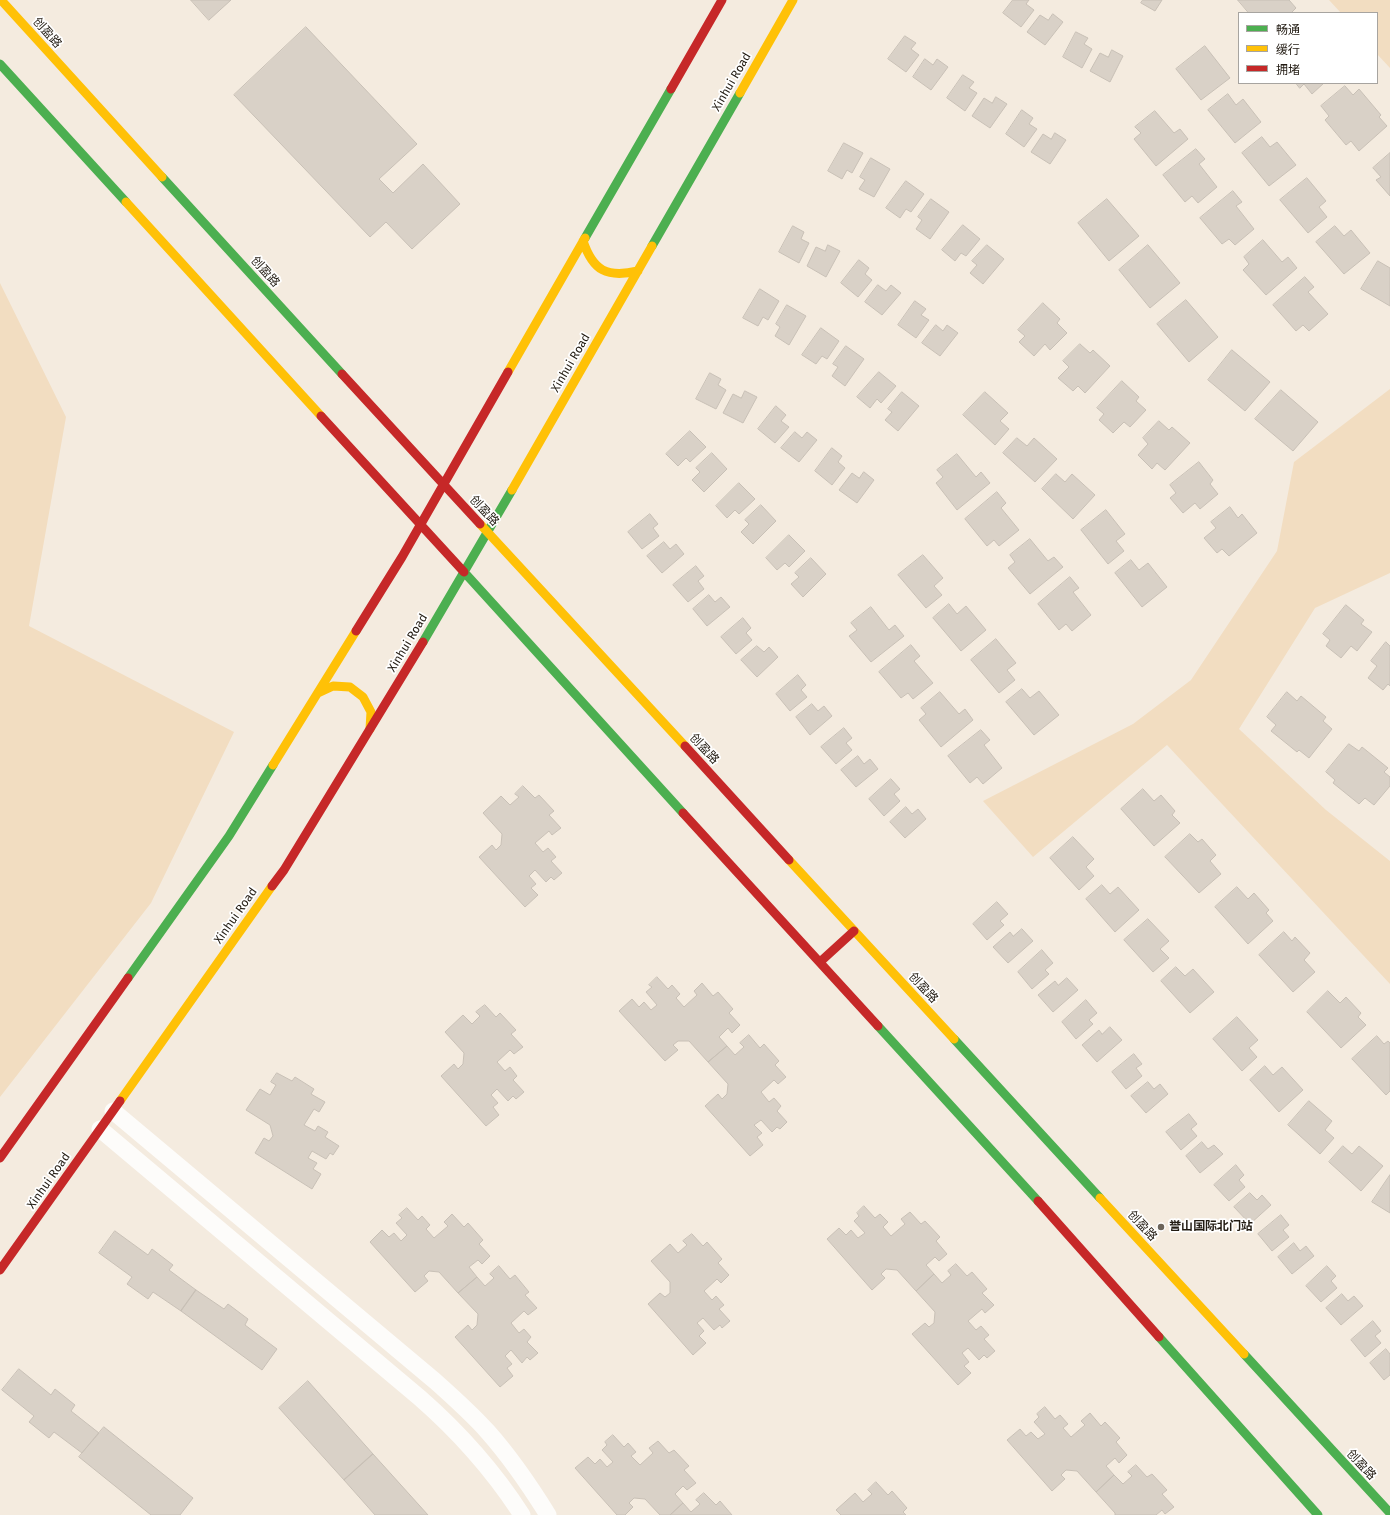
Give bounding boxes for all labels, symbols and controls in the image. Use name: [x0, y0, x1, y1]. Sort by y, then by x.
legend: [1238, 12, 1378, 84]
street label: 创盈路: [30, 15, 64, 51]
text: 畅通: [1276, 23, 1300, 37]
text: 缓行: [1276, 43, 1300, 57]
street label: Xinhui Road: [709, 50, 755, 114]
text: 拥堵: [1276, 63, 1300, 77]
street label: 创盈路: [248, 254, 282, 290]
street label: Xinhui Road: [548, 331, 594, 395]
street label: 创盈路: [466, 493, 502, 529]
street label: Xinhui Road: [385, 611, 431, 675]
street label: 创盈路: [686, 731, 722, 767]
street label: Xinhui Road: [211, 885, 261, 947]
street label: 创盈路: [905, 970, 941, 1006]
street label: Xinhui Road: [24, 1150, 74, 1212]
street label: 创盈路: [1124, 1208, 1160, 1244]
place label: 誉山国际北门站: [1169, 1220, 1253, 1234]
marker: 誉山国际北门站: [1156, 1222, 1166, 1232]
street label: 创盈路: [1343, 1447, 1379, 1483]

